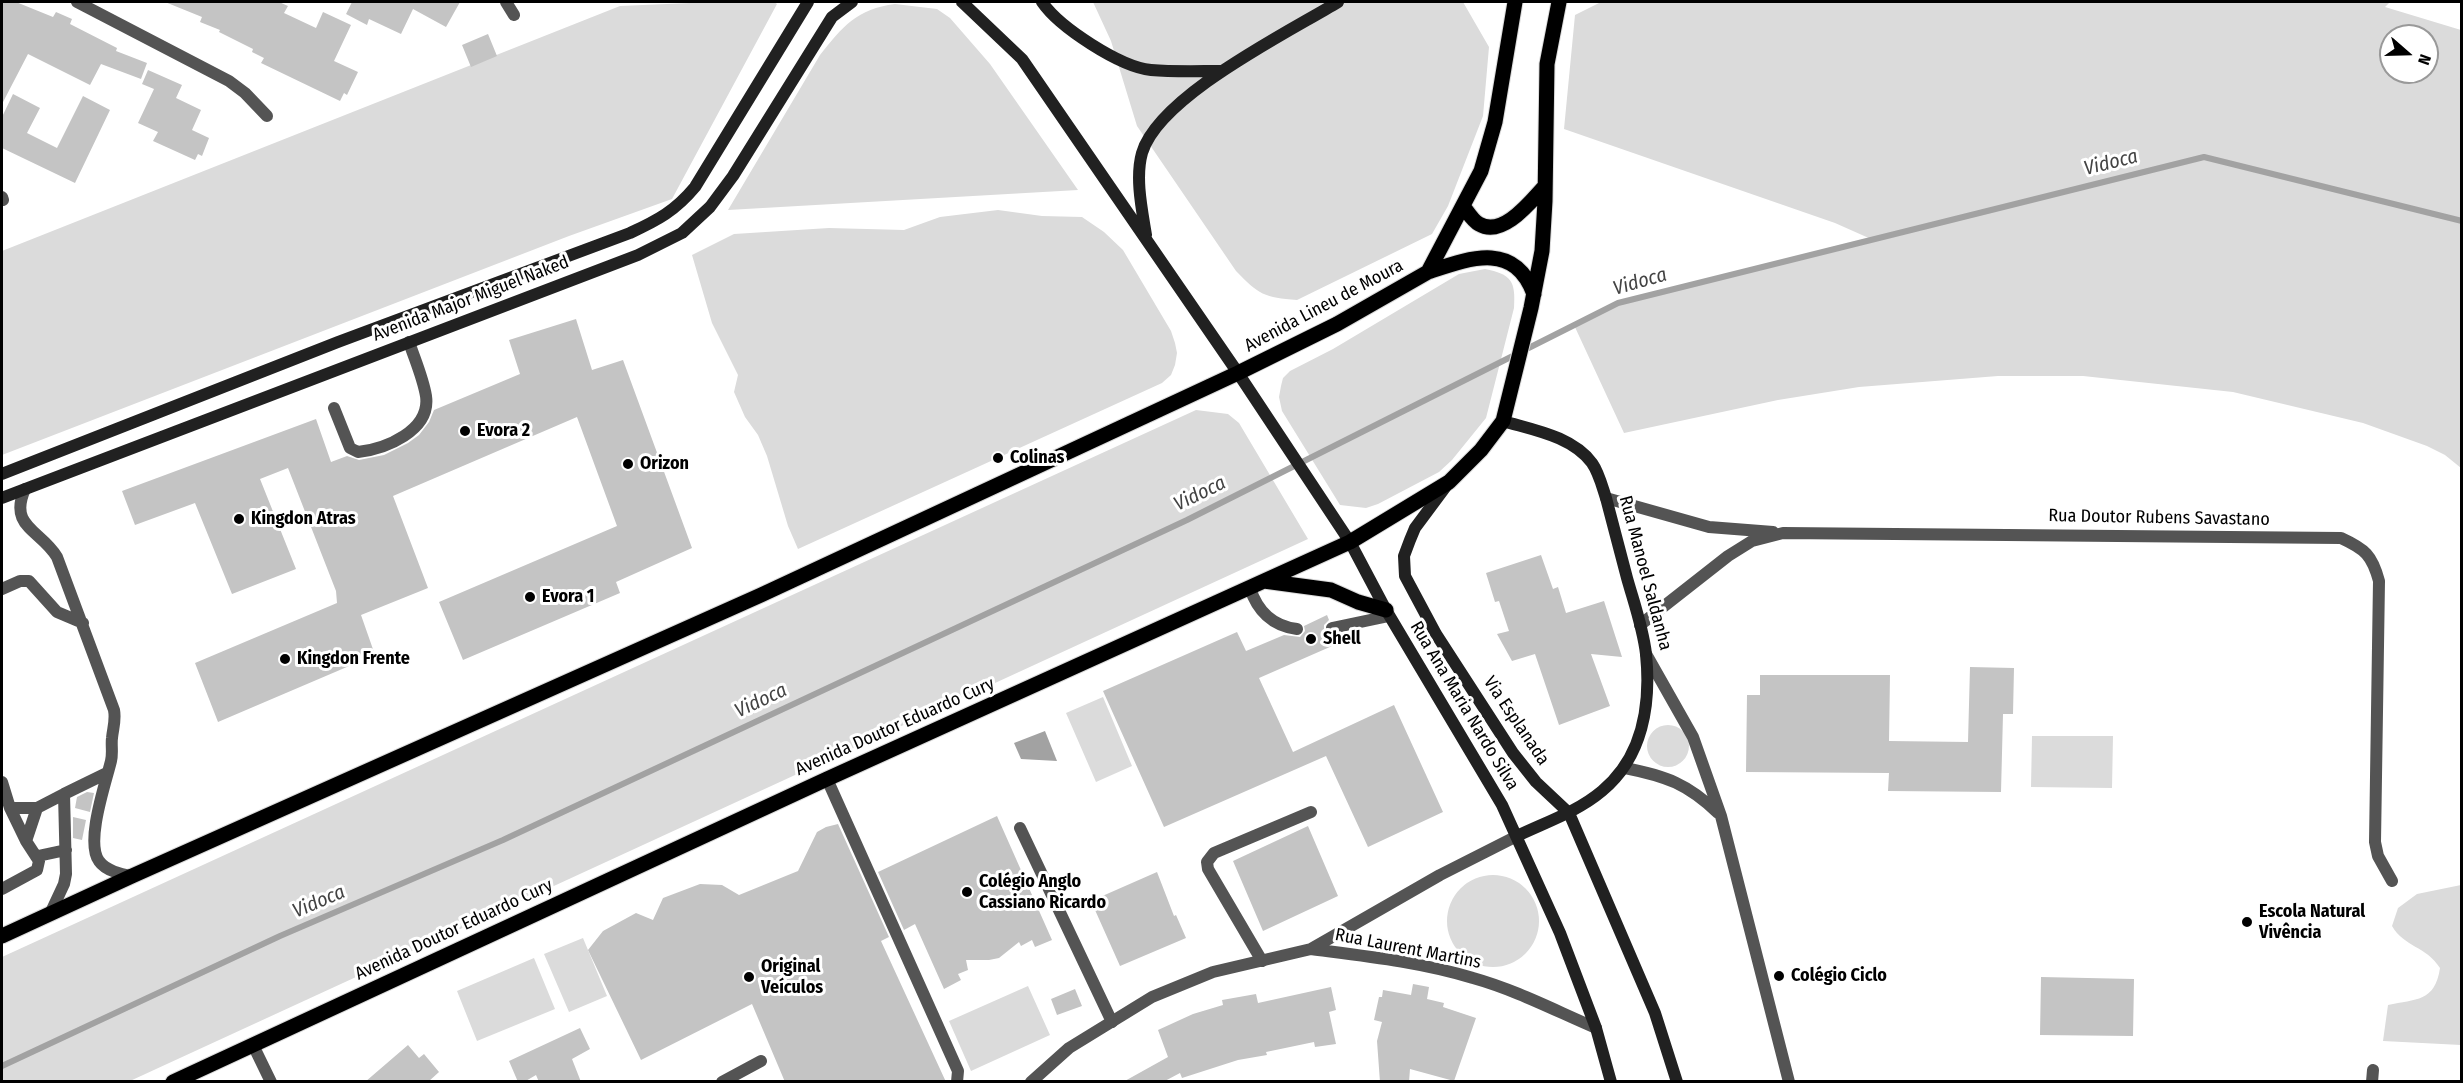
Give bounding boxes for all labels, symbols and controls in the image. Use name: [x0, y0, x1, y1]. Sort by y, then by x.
north arrow: [2379, 24, 2439, 84]
text: N: [2414, 52, 2435, 67]
water label: Vidoca: [2082, 145, 2140, 181]
street label: Avenida Major Miguel Naked: [370, 252, 572, 346]
street label: Avenida Lineu de Moura: [1241, 255, 1407, 357]
water label: Vidoca: [1610, 263, 1670, 301]
place label: Evora 2: [477, 420, 530, 442]
marker: Evora 2: [458, 424, 472, 438]
place label: Colinas: [1010, 447, 1064, 469]
marker: Colinas: [991, 451, 1005, 465]
place label: Orizon: [640, 453, 689, 475]
marker: Orizon: [621, 457, 635, 471]
water label: Vidoca: [1170, 471, 1230, 517]
street label: Rua Manoel Saldanha: [1614, 493, 1676, 653]
street label: Rua Doutor Rubens Savastano: [2048, 505, 2270, 531]
place label: Kingdon Atras: [251, 508, 356, 530]
marker: Kingdon Atras: [232, 512, 246, 526]
place label: Evora 1: [542, 586, 594, 608]
marker: Evora 1: [523, 590, 537, 604]
street label: Rua Ana Maria Nardo Silva: [1405, 618, 1523, 794]
place label: Shell: [1323, 628, 1361, 650]
marker: Shell: [1304, 632, 1318, 646]
place label: Kingdon Frente: [297, 648, 410, 670]
marker: Kingdon Frente: [278, 652, 292, 666]
street label: Via Esplanada: [1478, 672, 1554, 770]
street label: Avenida Doutor Eduardo Cury: [792, 673, 998, 781]
water label: Vidoca: [731, 679, 791, 723]
place label: Colégio Anglo Cassiano Ricardo: [979, 871, 1106, 914]
street label: Avenida Doutor Eduardo Cury: [352, 875, 556, 985]
water label: Vidoca: [289, 880, 349, 924]
marker: Colégio Anglo Cassiano Ricardo: [960, 885, 974, 899]
place label: Escola Natural Vivência: [2259, 901, 2365, 944]
marker: Escola Natural Vivência: [2240, 915, 2254, 929]
street label: Rua Laurent Martins: [1333, 924, 1483, 974]
place label: Original Veículos: [761, 956, 823, 998]
place label: Colégio Ciclo: [1791, 965, 1887, 987]
marker: Colégio Ciclo: [1772, 969, 1786, 983]
marker: Original Veículos: [742, 970, 756, 984]

